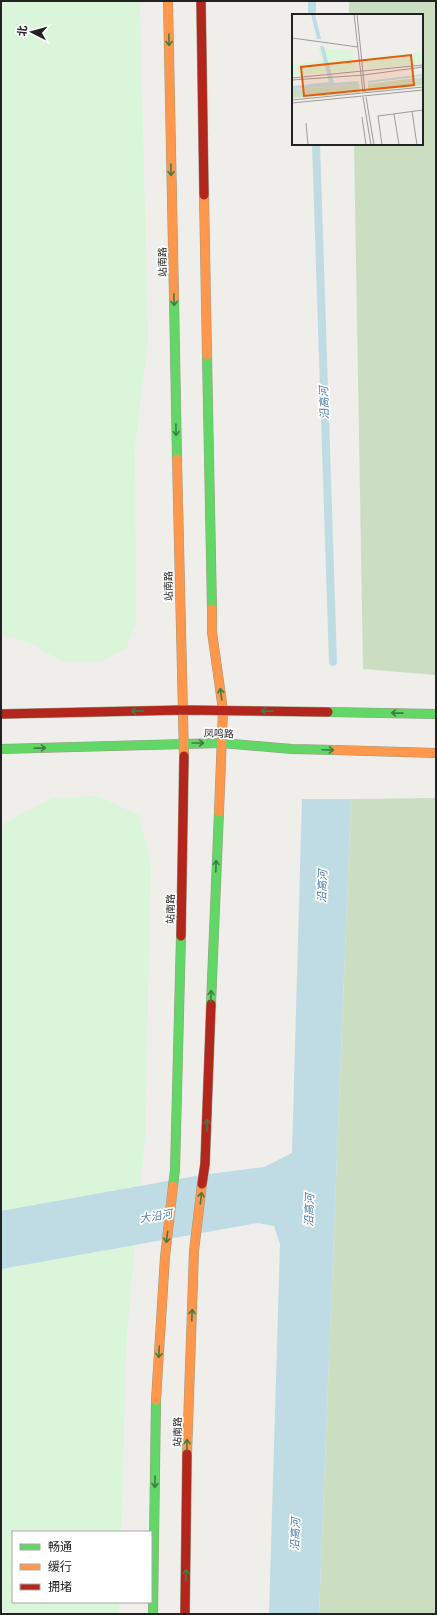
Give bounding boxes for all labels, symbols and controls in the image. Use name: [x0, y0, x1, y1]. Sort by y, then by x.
north arrow: [12, 12, 52, 52]
inset map: [292, 14, 423, 145]
text: 北: [15, 25, 30, 37]
one-way arrow: [165, 33, 173, 46]
one-way arrow: [167, 163, 175, 176]
street label: 站南路: [156, 247, 168, 277]
one-way arrow: [170, 293, 178, 306]
water label: 沿高河: [316, 384, 332, 420]
one-way arrow: [172, 423, 180, 436]
street label: 站南路: [162, 571, 174, 601]
one-way arrow: [217, 688, 225, 701]
one-way arrow: [131, 707, 144, 715]
one-way arrow: [261, 707, 274, 715]
one-way arrow: [391, 709, 404, 717]
street label: 凤鸣路: [204, 726, 234, 740]
one-way arrow: [191, 739, 204, 747]
one-way arrow: [33, 744, 46, 752]
one-way arrow: [321, 746, 334, 754]
one-way arrow: [212, 860, 220, 873]
water label: 沿高河: [314, 867, 330, 903]
street label: 站南路: [164, 894, 176, 924]
one-way arrow: [208, 990, 215, 1003]
one-way arrow: [203, 1119, 211, 1132]
water label: 沿高河: [301, 1191, 317, 1227]
one-way arrow: [197, 1192, 205, 1205]
water label: 大沿河: [139, 1206, 175, 1225]
one-way arrow: [163, 1230, 171, 1243]
one-way arrow: [188, 1309, 195, 1322]
one-way arrow: [156, 1345, 163, 1358]
street label: 站南路: [171, 1417, 183, 1447]
one-way arrow: [184, 1439, 191, 1452]
one-way arrow: [151, 1475, 158, 1488]
water label: 沿高河: [287, 1515, 303, 1551]
legend: [12, 1531, 152, 1603]
text: 畅通: [48, 1539, 72, 1554]
text: 缓行: [48, 1559, 72, 1574]
one-way arrow: [182, 1569, 189, 1582]
text: 拥堵: [48, 1579, 72, 1594]

